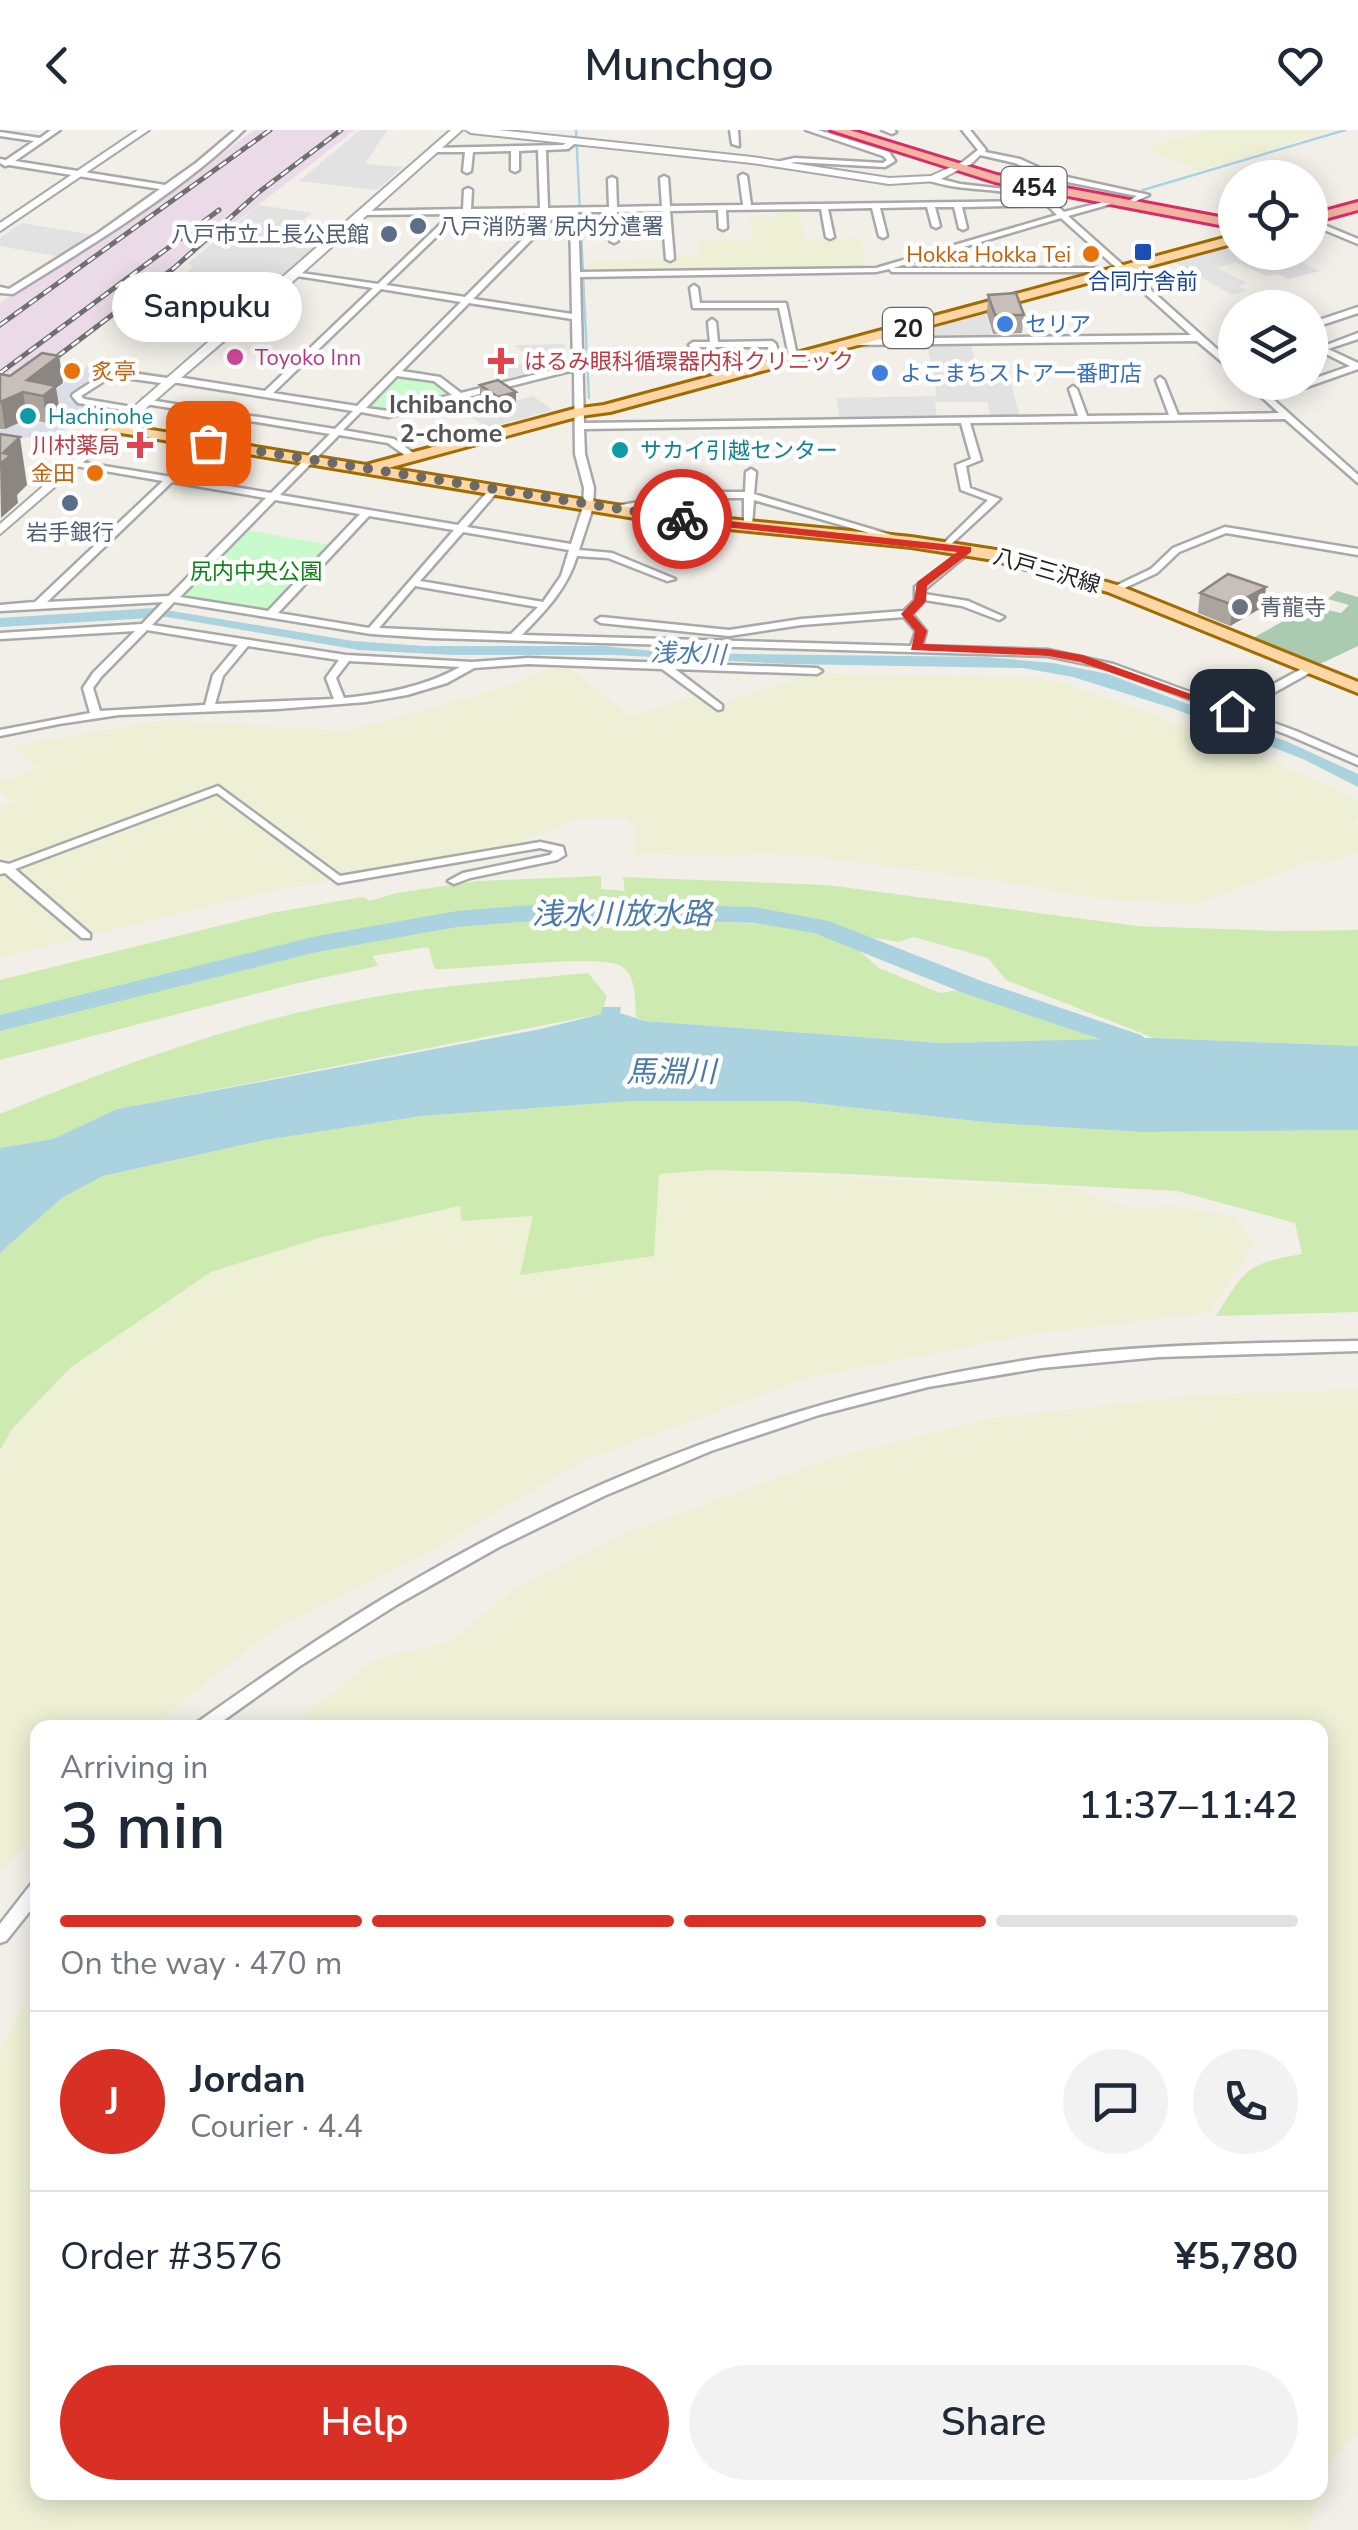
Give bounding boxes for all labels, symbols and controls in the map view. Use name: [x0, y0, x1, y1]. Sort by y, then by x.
text: Munchgo: [584, 35, 774, 96]
icon: back: [30, 38, 85, 93]
icon: heart: [1273, 38, 1328, 93]
map controls: [1218, 160, 1328, 400]
button: locate: [1218, 160, 1328, 270]
road number: 454: [1002, 167, 1066, 207]
place label: 八戸消防署 尻内分遣署: [438, 212, 664, 242]
marker: 八戸消防署 尻内分遣署: [407, 215, 429, 237]
place label: 八戸市立上長公民館: [171, 220, 369, 250]
marker: 八戸市立上長公民館: [378, 223, 400, 245]
place label: Hokka Hokka Tei: [906, 240, 1071, 270]
marker: 合同庁舎前: [1132, 241, 1154, 263]
marker: Hokka Hokka Tei: [1080, 243, 1102, 265]
place label: 合同庁舎前: [1088, 267, 1198, 297]
callout: Sanpuku: [113, 273, 303, 343]
text: Sanpuku: [143, 285, 271, 328]
button: layers: [1218, 290, 1328, 400]
road number: 20: [883, 308, 933, 348]
place label: セリア: [1025, 310, 1091, 340]
marker: セリア: [994, 313, 1016, 335]
place label: Toyoko Inn: [255, 343, 361, 373]
marker: Toyoko Inn: [224, 346, 246, 368]
place label: はるみ眼科循環器内科クリニック: [524, 347, 854, 377]
marker: はるみ眼科循環器内科クリニック: [488, 348, 514, 374]
place label: 炙亭: [92, 357, 136, 387]
place label: よこまちストア一番町店: [900, 359, 1142, 389]
marker: 炙亭: [61, 360, 83, 382]
marker: よこまちストア一番町店: [869, 362, 891, 384]
district label: Ichibancho 2-chome: [389, 388, 513, 451]
pin: [166, 401, 251, 486]
place label: Hachinohe: [48, 402, 153, 432]
marker: Hachinohe: [17, 405, 39, 427]
icon: bag: [181, 416, 236, 471]
place label: 川村薬局: [32, 431, 120, 461]
marker: 川村薬局: [129, 434, 151, 456]
place label: サカイ引越センター: [640, 436, 838, 466]
marker: サカイ引越センター: [609, 439, 631, 461]
place label: 金田: [31, 459, 75, 489]
marker: 金田: [84, 462, 106, 484]
courier: [632, 469, 732, 569]
marker: 岩手銀行: [59, 492, 81, 514]
icon: bike: [655, 492, 710, 547]
place label: 岩手銀行: [26, 518, 114, 548]
street label: 八戸三沢線: [990, 541, 1104, 601]
park label: 尻内中央公園: [190, 557, 322, 587]
place label: 青龍寺: [1260, 593, 1326, 623]
marker: 青龍寺: [1229, 596, 1251, 618]
water label: 浅水川: [650, 636, 729, 672]
pin: [1190, 669, 1275, 754]
icon: home: [1205, 684, 1260, 739]
water label: 浅水川放水路: [532, 894, 715, 935]
water label: 馬淵川: [626, 1052, 719, 1093]
text: Arriving in: [60, 1746, 208, 1789]
text: 11:37–11:42: [1079, 1780, 1298, 1831]
text: 3 min: [60, 1782, 226, 1871]
text: On the way · 470 m: [60, 1942, 342, 1985]
button: chat: [1063, 2049, 1168, 2154]
button: phone: [1193, 2049, 1298, 2154]
text: Jordan: [190, 2054, 306, 2105]
text: J: [106, 2076, 119, 2127]
text: Courier · 4.4: [190, 2105, 363, 2148]
text: Order #3576: [60, 2231, 282, 2282]
text: ¥5,780: [1175, 2231, 1298, 2282]
button: Help: [60, 2365, 669, 2480]
button: Share: [689, 2365, 1298, 2480]

